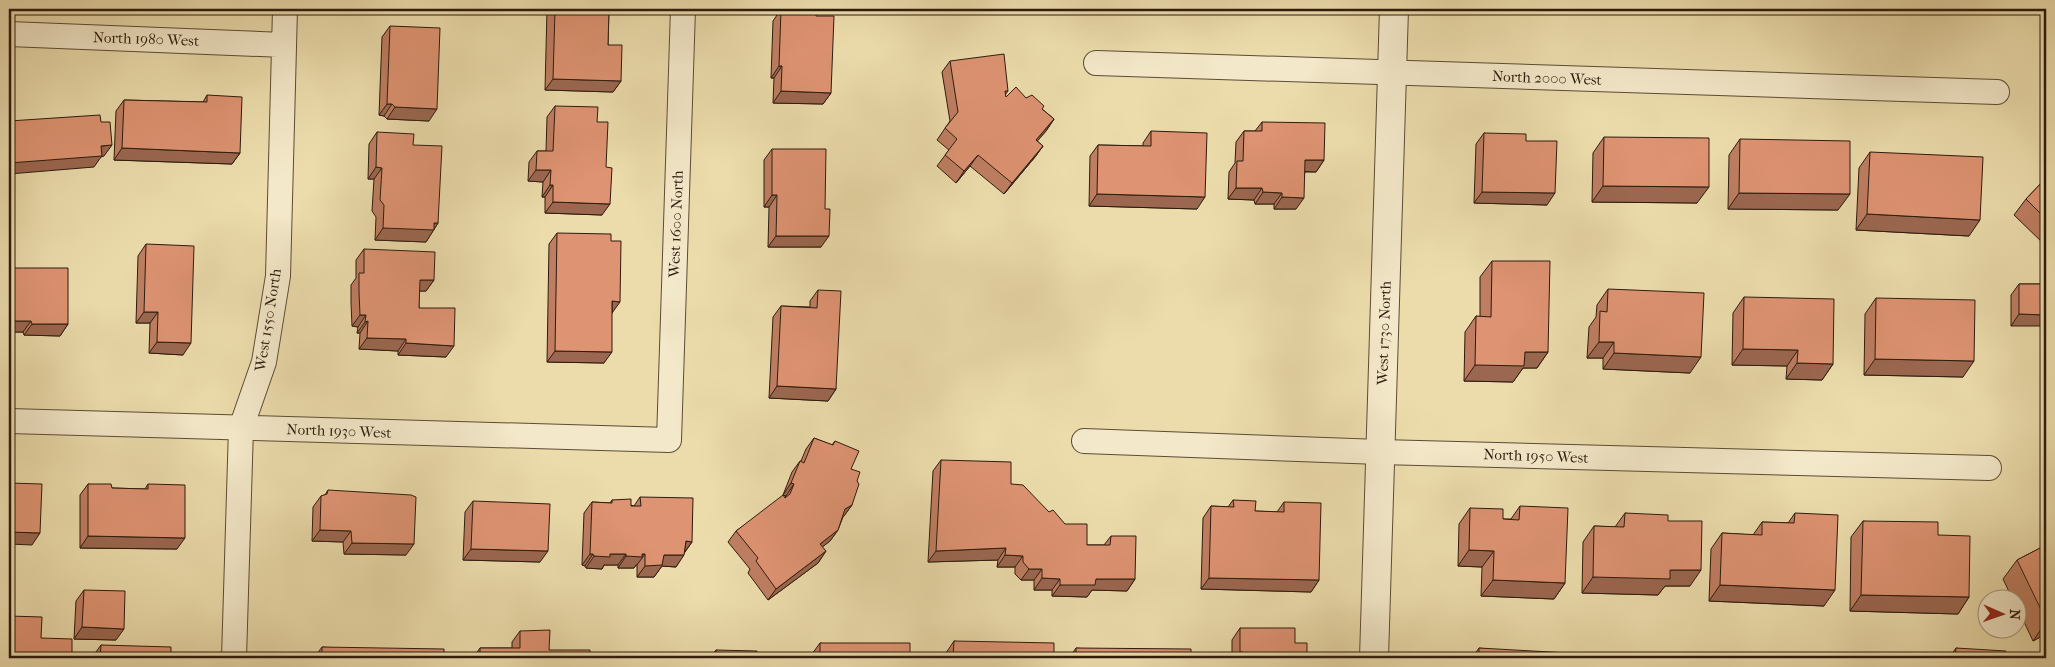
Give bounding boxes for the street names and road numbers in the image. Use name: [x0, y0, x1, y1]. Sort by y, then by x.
street label: North 1980 West: [93, 28, 200, 50]
street label: North 2000 West: [1492, 67, 1603, 89]
street label: West 1600 North: [665, 170, 687, 279]
street label: West 1550 North: [251, 267, 285, 374]
street label: West 1730 North: [1373, 280, 1395, 386]
street label: North 1930 West: [286, 420, 392, 442]
street label: North 1950 West: [1483, 445, 1590, 467]

